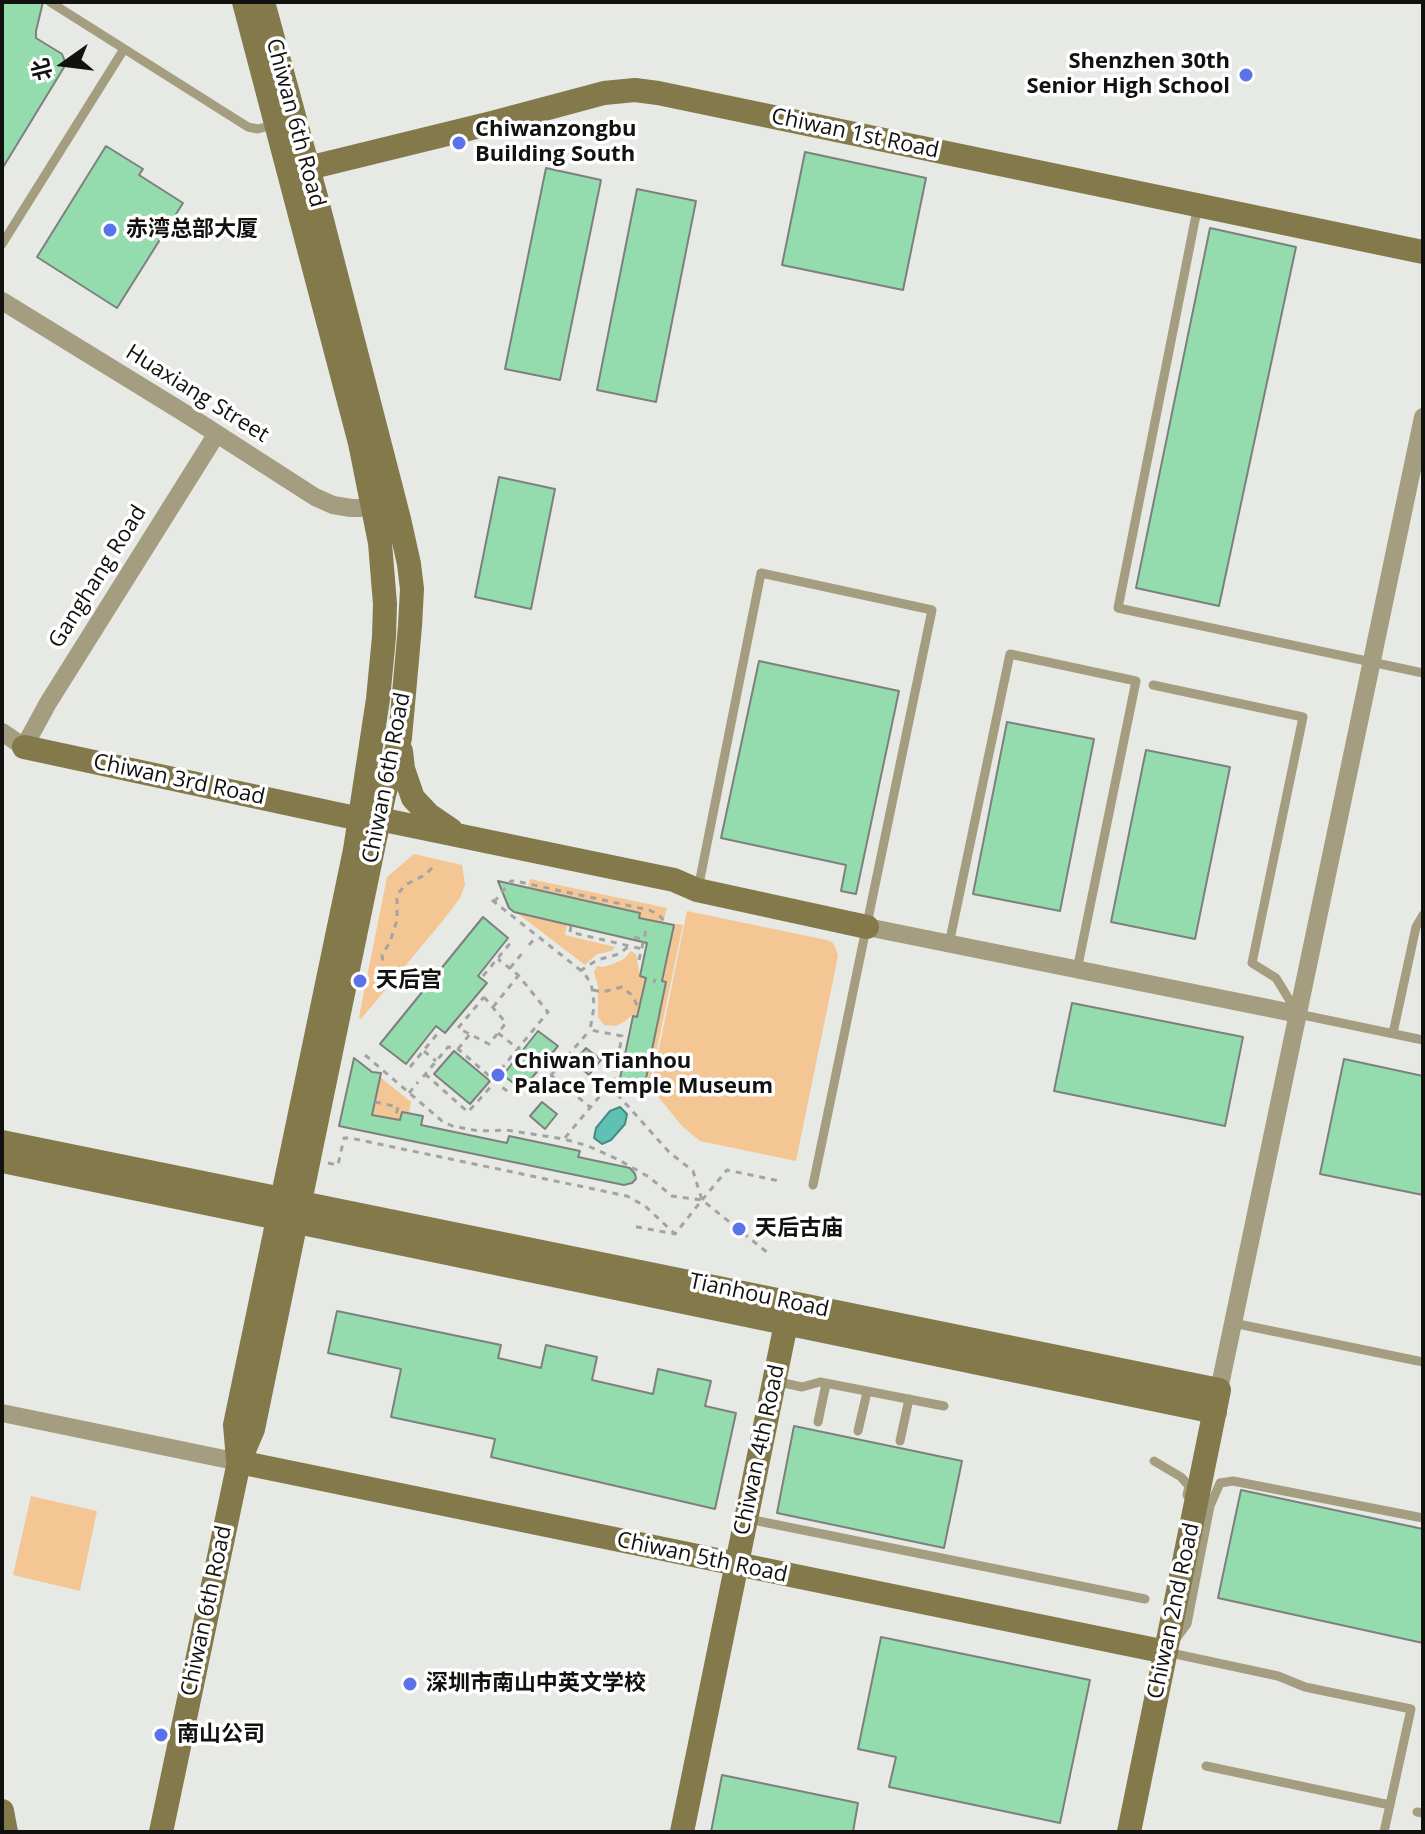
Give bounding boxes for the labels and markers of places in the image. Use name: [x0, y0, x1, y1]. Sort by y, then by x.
place label: Shenzhen 30th Senior High School: [1026, 49, 1230, 100]
marker: Shenzhen 30th Senior High School: [1237, 66, 1255, 84]
place label: Chiwanzongbu Building South: [475, 117, 636, 168]
marker: Chiwanzongbu Building South: [450, 134, 468, 152]
place label: 赤湾总部大厦: [126, 217, 258, 243]
marker: 赤湾总部大厦: [101, 221, 119, 239]
place label: 天后宫: [376, 968, 442, 994]
marker: 天后宫: [351, 972, 369, 990]
place label: Chiwan Tianhou Palace Temple Museum: [514, 1049, 773, 1100]
marker: Chiwan Tianhou Palace Temple Museum: [489, 1066, 507, 1084]
place label: 天后古庙: [755, 1216, 843, 1242]
marker: 天后古庙: [730, 1220, 748, 1238]
place label: 深圳市南山中英文学校: [426, 1671, 646, 1697]
marker: 深圳市南山中英文学校: [401, 1675, 419, 1693]
place label: 南山公司: [177, 1722, 265, 1748]
marker: 南山公司: [152, 1726, 170, 1744]

